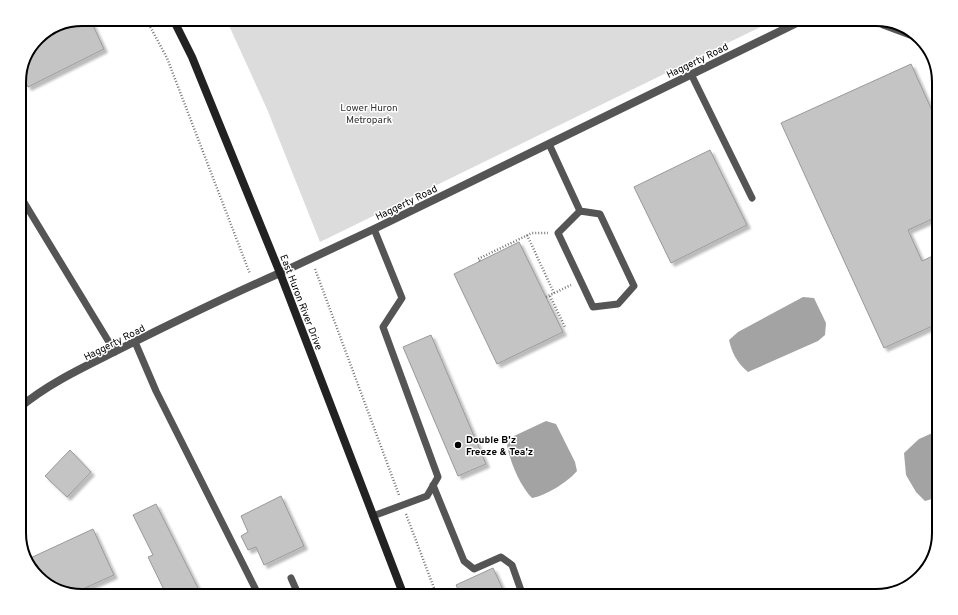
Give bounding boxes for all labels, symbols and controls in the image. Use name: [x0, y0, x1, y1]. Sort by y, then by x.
street label: Haggerty Road: [665, 41, 731, 82]
park label: Lower Huron Metropark: [340, 102, 398, 127]
street label: Haggerty Road: [374, 183, 440, 224]
street label: East Huron River Drive: [276, 253, 325, 352]
street label: Haggerty Road: [82, 322, 148, 364]
place label: Double B'z Freeze & Tea'z: [466, 434, 533, 459]
marker: Double B'z Freeze & Tea'z: [453, 440, 463, 450]

